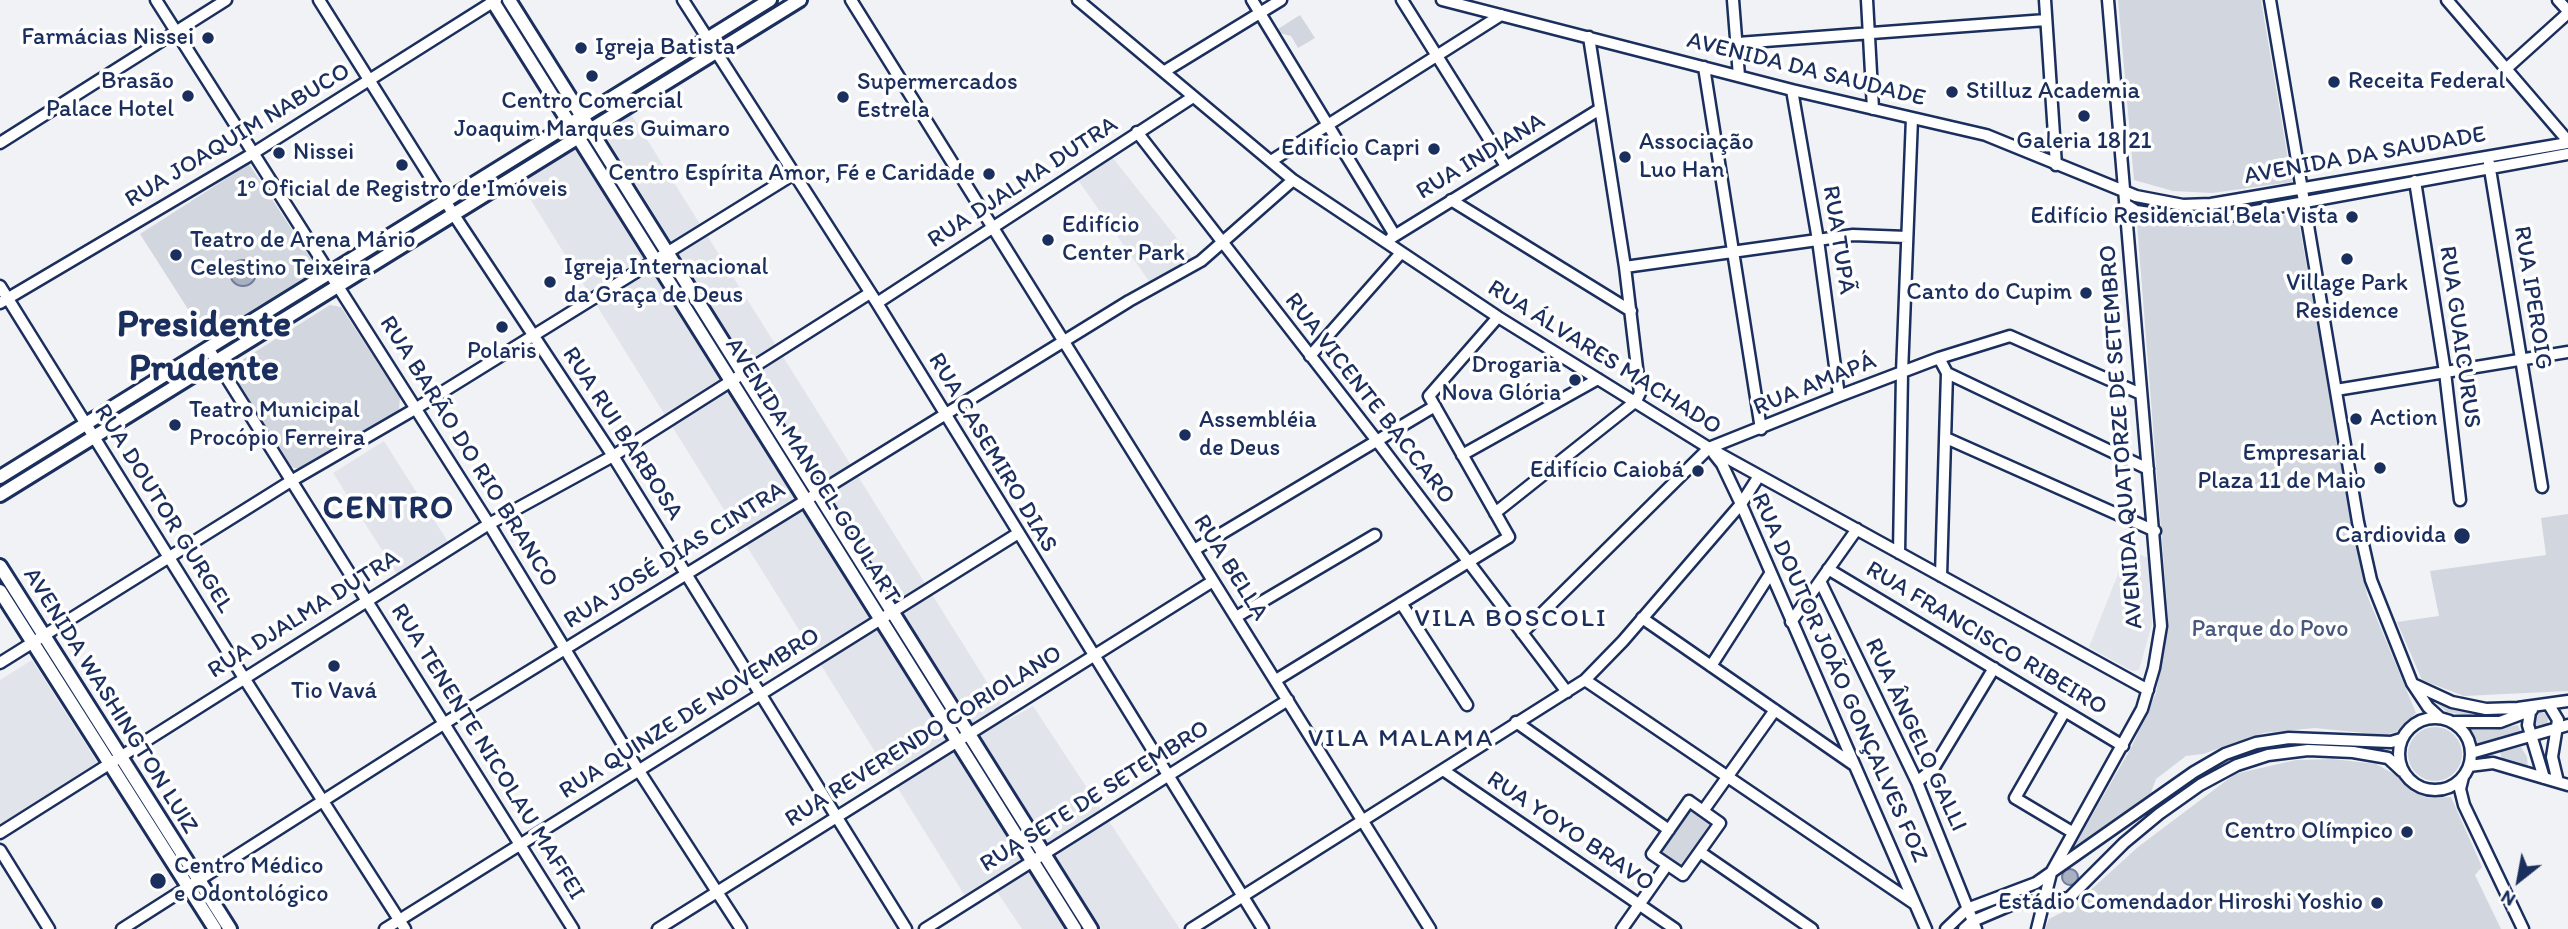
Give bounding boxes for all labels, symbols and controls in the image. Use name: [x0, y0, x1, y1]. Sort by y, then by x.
place label: Farmácias Nissei: [22, 24, 194, 52]
street label: AVENIDA DA SAUDADE: [1684, 26, 1928, 114]
marker: Farmácias Nissei: [200, 30, 216, 46]
place label: Igreja Batista: [595, 34, 735, 62]
marker: Igreja Batista: [573, 40, 589, 56]
street label: RUA JOAQUIM NABUCO: [120, 57, 356, 215]
place label: Brasão Palace Hotel: [46, 68, 174, 124]
marker: Centro Comercial Joaquim Marques Guimaro: [584, 68, 600, 84]
place label: Receita Federal: [2348, 68, 2505, 96]
place label: Supermercados Estrela: [857, 69, 1018, 125]
marker: Receita Federal: [2326, 74, 2342, 90]
place label: Stilluz Academia: [1966, 78, 2140, 106]
marker: Stilluz Academia: [1944, 84, 1960, 100]
marker: Brasão Palace Hotel: [180, 88, 196, 104]
place label: Centro Comercial Joaquim Marques Guimaro: [454, 88, 730, 144]
marker: Supermercados Estrela: [835, 89, 851, 105]
street label: RUA INDIANA: [1412, 107, 1550, 207]
marker: Galeria 18|21: [2076, 108, 2092, 124]
street label: RUA DJALMA DUTRA: [923, 111, 1123, 255]
street label: AVENIDA DA SAUDADE: [2242, 121, 2488, 191]
place label: Galeria 18|21: [2016, 128, 2152, 156]
place label: Associação Luo Han: [1639, 129, 1754, 185]
place label: Edifício Capri: [1281, 135, 1420, 163]
place label: Nissei: [293, 139, 354, 167]
marker: Edifício Capri: [1426, 141, 1442, 157]
marker: Nissei: [271, 145, 287, 161]
marker: Associação Luo Han: [1617, 149, 1633, 165]
marker: 1º Oficial de Registro de Imóveis: [394, 157, 410, 173]
place label: Centro Espírita Amor, Fé e Caridade: [608, 160, 975, 188]
marker: Centro Espírita Amor, Fé e Caridade: [981, 166, 997, 182]
place label: 1º Oficial de Registro de Imóveis: [236, 176, 568, 204]
street label: RUA TUPÃ: [1815, 184, 1861, 296]
place label: Edifício Residencial Bela Vista: [2030, 203, 2338, 231]
marker: Edifício Residencial Bela Vista: [2344, 209, 2360, 225]
place label: Edifício Center Park: [1062, 212, 1185, 268]
street label: RUA IPEROIG: [2506, 224, 2558, 372]
place label: Teatro de Arena Mário Celestino Teixeira: [190, 227, 416, 283]
marker: Edifício Center Park: [1040, 232, 1056, 248]
street label: AVENIDA QUATORZE DE SETEMBRO: [2094, 244, 2150, 630]
street label: RUA GUAICURUS: [2432, 244, 2486, 430]
marker: Teatro de Arena Mário Celestino Teixeira: [168, 247, 184, 263]
marker: Village Park Residence: [2339, 251, 2355, 267]
place label: Igreja Internacional da Graça de Deus: [564, 254, 768, 310]
place label: Village Park Residence: [2286, 270, 2408, 326]
marker: Igreja Internacional da Graça de Deus: [542, 274, 558, 290]
street label: RUA ÁLVARES MACHADO: [1482, 274, 1726, 442]
place label: Canto do Cupim: [1906, 279, 2072, 307]
marker: Canto do Cupim: [2078, 285, 2094, 301]
street label: RUA VICENTE BACCARO: [1278, 288, 1460, 510]
district label: Presidente Prudente: [117, 303, 291, 392]
street label: RUA BARÃO DO RIO BRANCO: [372, 311, 564, 593]
marker: Polaris: [494, 319, 510, 335]
street label: AVENIDA MANOEL GOULART: [718, 333, 906, 609]
place label: Polaris: [467, 338, 537, 366]
street label: RUA RUI BARBOSA: [555, 342, 689, 526]
street label: RUA AMAPÁ: [1749, 347, 1881, 423]
street label: RUA CASEMIRO DIAS: [921, 348, 1063, 558]
place label: Drogaria Nova Glória: [1442, 352, 1561, 408]
marker: Drogaria Nova Glória: [1567, 372, 1583, 388]
place label: Teatro Municipal Procópio Ferreira: [189, 397, 365, 453]
street label: RUA DOUTOR GURGEL: [87, 399, 239, 619]
place label: Action: [2370, 405, 2438, 433]
place label: Assembléia de Deus: [1199, 407, 1317, 463]
marker: Action: [2348, 411, 2364, 427]
marker: Teatro Municipal Procópio Ferreira: [167, 417, 183, 433]
marker: Assembléia de Deus: [1177, 427, 1193, 443]
place label: Empresarial Plaza 11 de Maio: [2198, 440, 2366, 496]
place label: Edifício Caiobá: [1530, 457, 1684, 485]
marker: Empresarial Plaza 11 de Maio: [2372, 460, 2388, 476]
marker: Edifício Caiobá: [1690, 463, 1706, 479]
street label: RUA JOSÉ DIAS CINTRA: [559, 476, 791, 636]
street label: RUA DOUTOR JOÃO GONÇALVES FOZ: [1744, 489, 1934, 867]
district label: CENTRO: [324, 491, 454, 529]
street label: RUA BELLA: [1186, 510, 1274, 626]
place label: Cardiovida: [2335, 522, 2446, 550]
marker: Cardiovida: [2452, 526, 2472, 546]
street label: RUA DJALMA DUTRA: [203, 544, 405, 686]
street label: RUA FRANCISCO RIBEIRO: [1860, 555, 2112, 723]
street label: AVENIDA WASHINGTON LUIZ: [16, 563, 204, 839]
street label: RUA TENENTE NICOLAU MAFFEI: [384, 599, 590, 905]
district label: VILA BOSCOLI: [1416, 603, 1606, 635]
park label: Parque do Povo: [2192, 616, 2348, 644]
street label: RUA QUINZE DE NOVEMBRO: [555, 622, 825, 806]
street label: RUA ÂNGELO GALLI: [1858, 634, 1972, 836]
street label: RUA REVERENDO CORIOLANO: [780, 640, 1068, 834]
marker: Tio Vavá: [326, 658, 342, 674]
place label: Tio Vavá: [291, 678, 377, 706]
street label: RUA SETE DE SETEMBRO: [975, 715, 1215, 879]
district label: VILA MALAMA: [1309, 723, 1493, 755]
street label: RUA YOYO BRAVO: [1481, 765, 1659, 899]
place label: Centro Olímpico: [2225, 818, 2393, 846]
marker: Centro Olímpico: [2399, 824, 2415, 840]
north arrow: [2484, 845, 2554, 915]
place label: Centro Médico e Odontológico: [174, 853, 328, 909]
marker: Centro Médico e Odontológico: [148, 871, 168, 891]
text: N: [2497, 885, 2519, 912]
place label: Estádio Comendador Hiroshi Yoshio: [1998, 889, 2363, 917]
marker: Estádio Comendador Hiroshi Yoshio: [2369, 895, 2385, 911]

